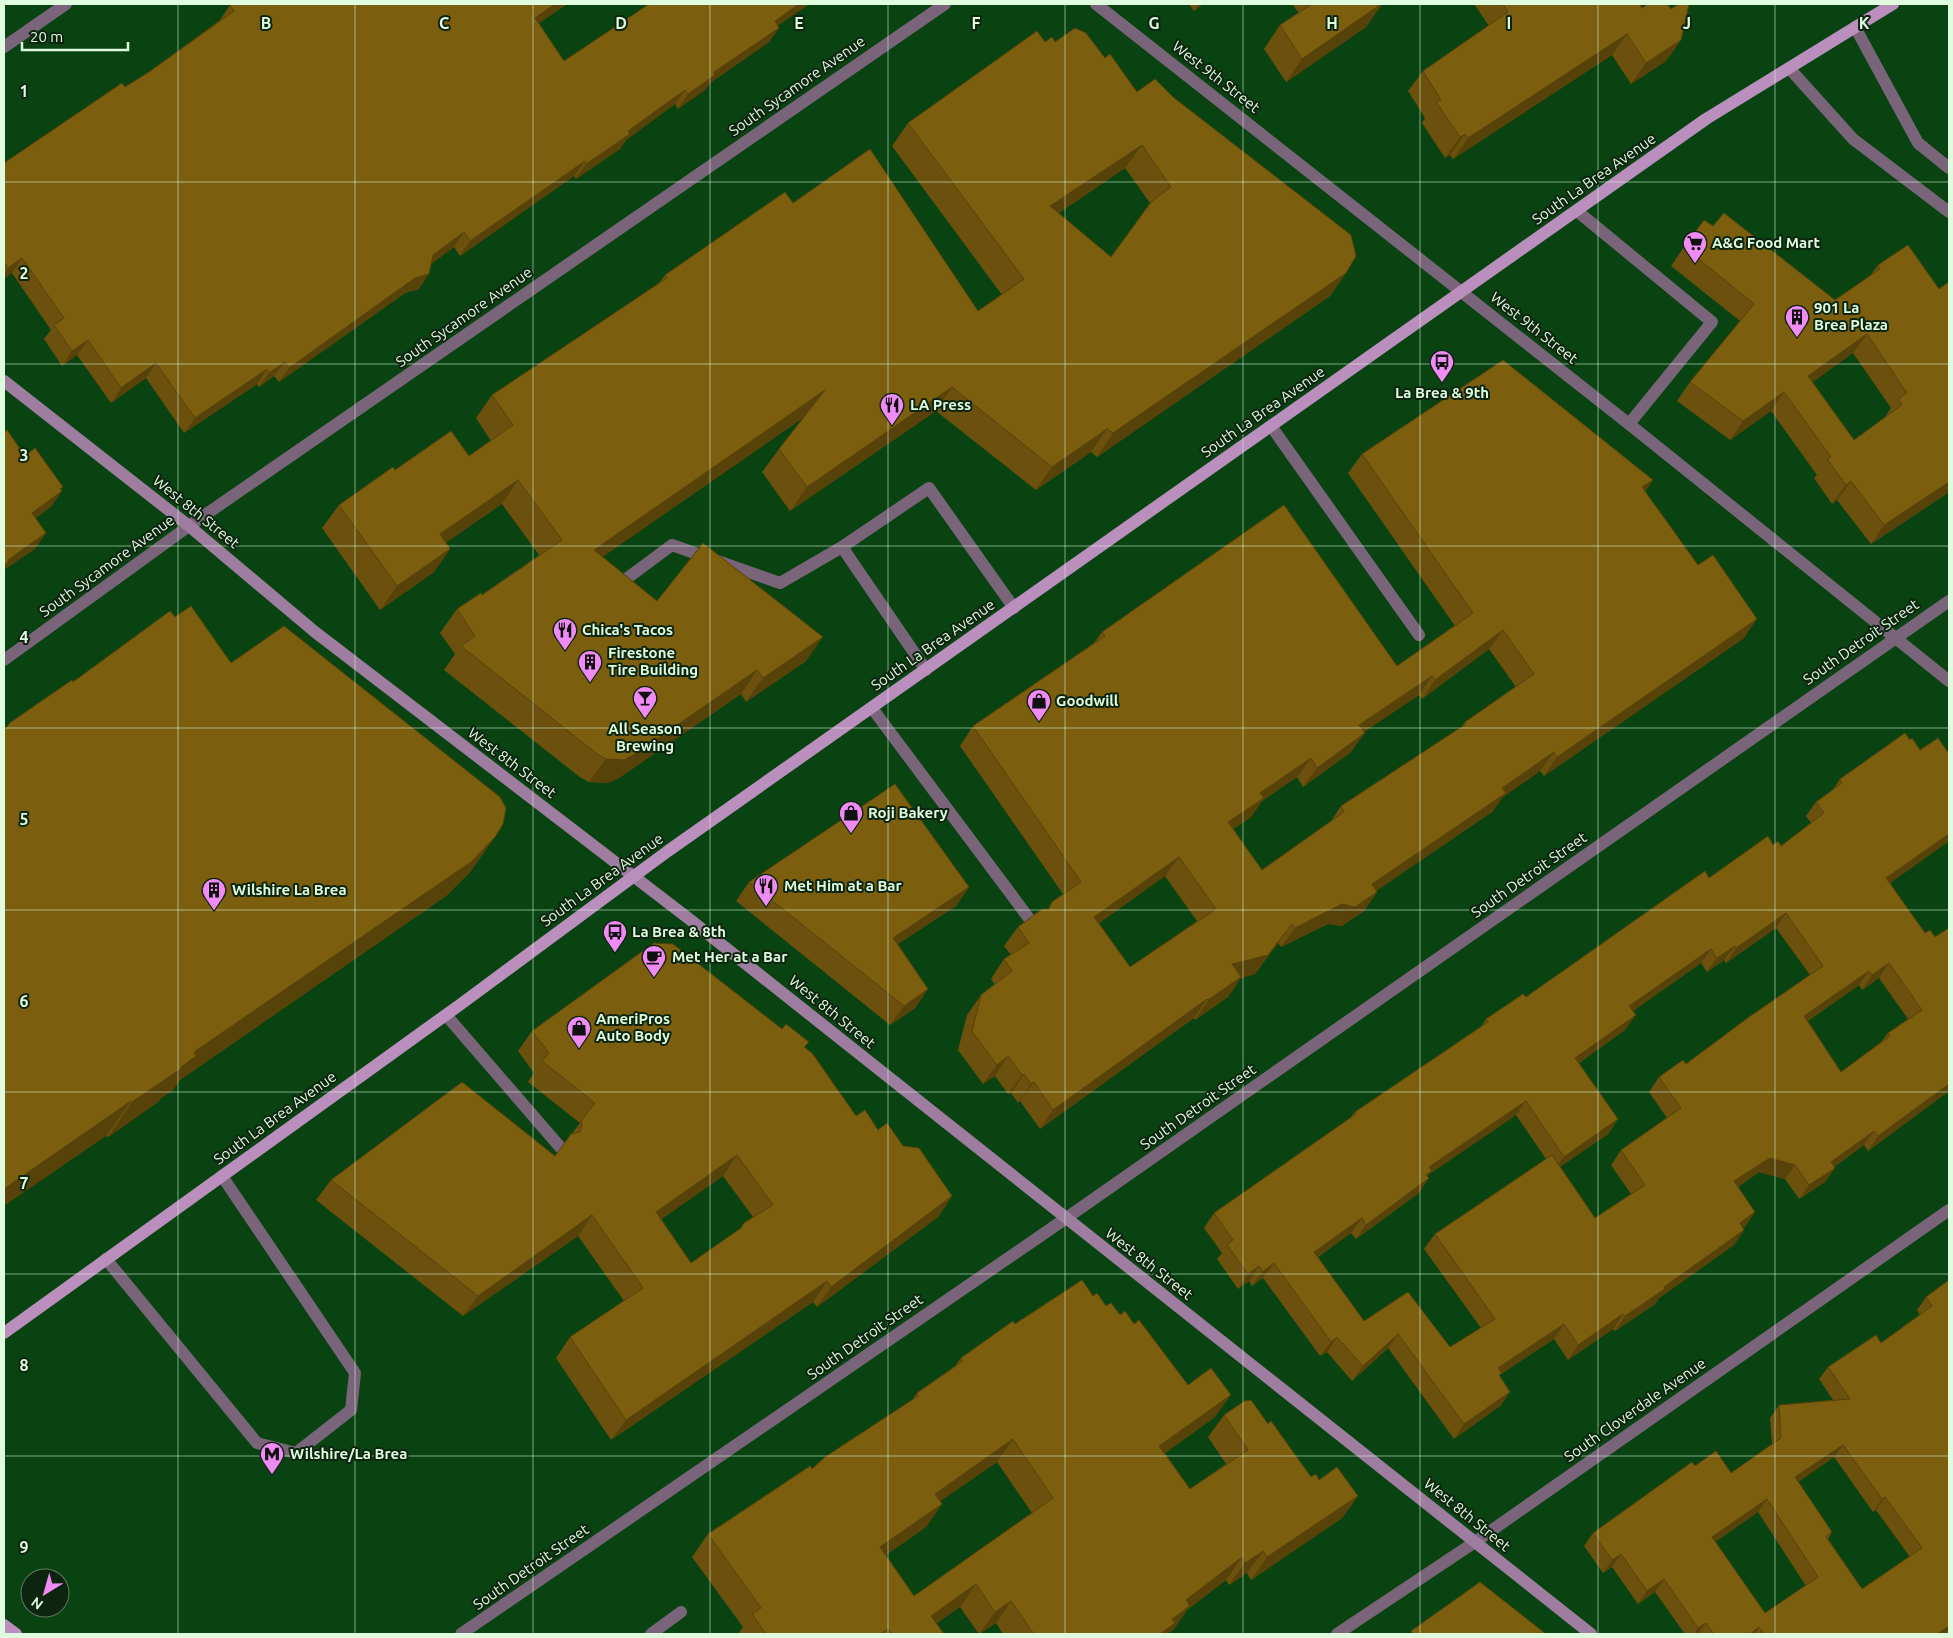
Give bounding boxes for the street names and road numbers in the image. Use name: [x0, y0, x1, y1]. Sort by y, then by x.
street label: South Sycamore Avenue: [725, 32, 868, 139]
street label: West 9th Street: [1169, 37, 1263, 116]
street label: South La Brea Avenue: [1529, 129, 1659, 228]
street label: South Sycamore Avenue: [392, 263, 535, 370]
street label: West 9th Street: [1487, 288, 1581, 367]
street label: South La Brea Avenue: [1198, 362, 1328, 461]
street label: West 8th Street: [150, 472, 243, 552]
street label: South Sycamore Avenue: [36, 511, 177, 620]
street label: South La Brea Avenue: [868, 595, 998, 694]
street label: South Detroit Street: [1800, 595, 1922, 688]
street label: West 8th Street: [465, 724, 560, 801]
street label: South Detroit Street: [1468, 828, 1590, 921]
street label: South La Brea Avenue: [537, 830, 666, 930]
street label: West 8th Street: [786, 972, 879, 1052]
street label: South Detroit Street: [1137, 1060, 1259, 1153]
street label: South La Brea Avenue: [210, 1068, 339, 1168]
street label: West 8th Street: [1102, 1224, 1196, 1303]
street label: South Detroit Street: [804, 1290, 926, 1383]
street label: South Cloverdale Avenue: [1561, 1354, 1709, 1465]
street label: West 8th Street: [1421, 1475, 1514, 1555]
street label: South Detroit Street: [470, 1520, 592, 1613]

